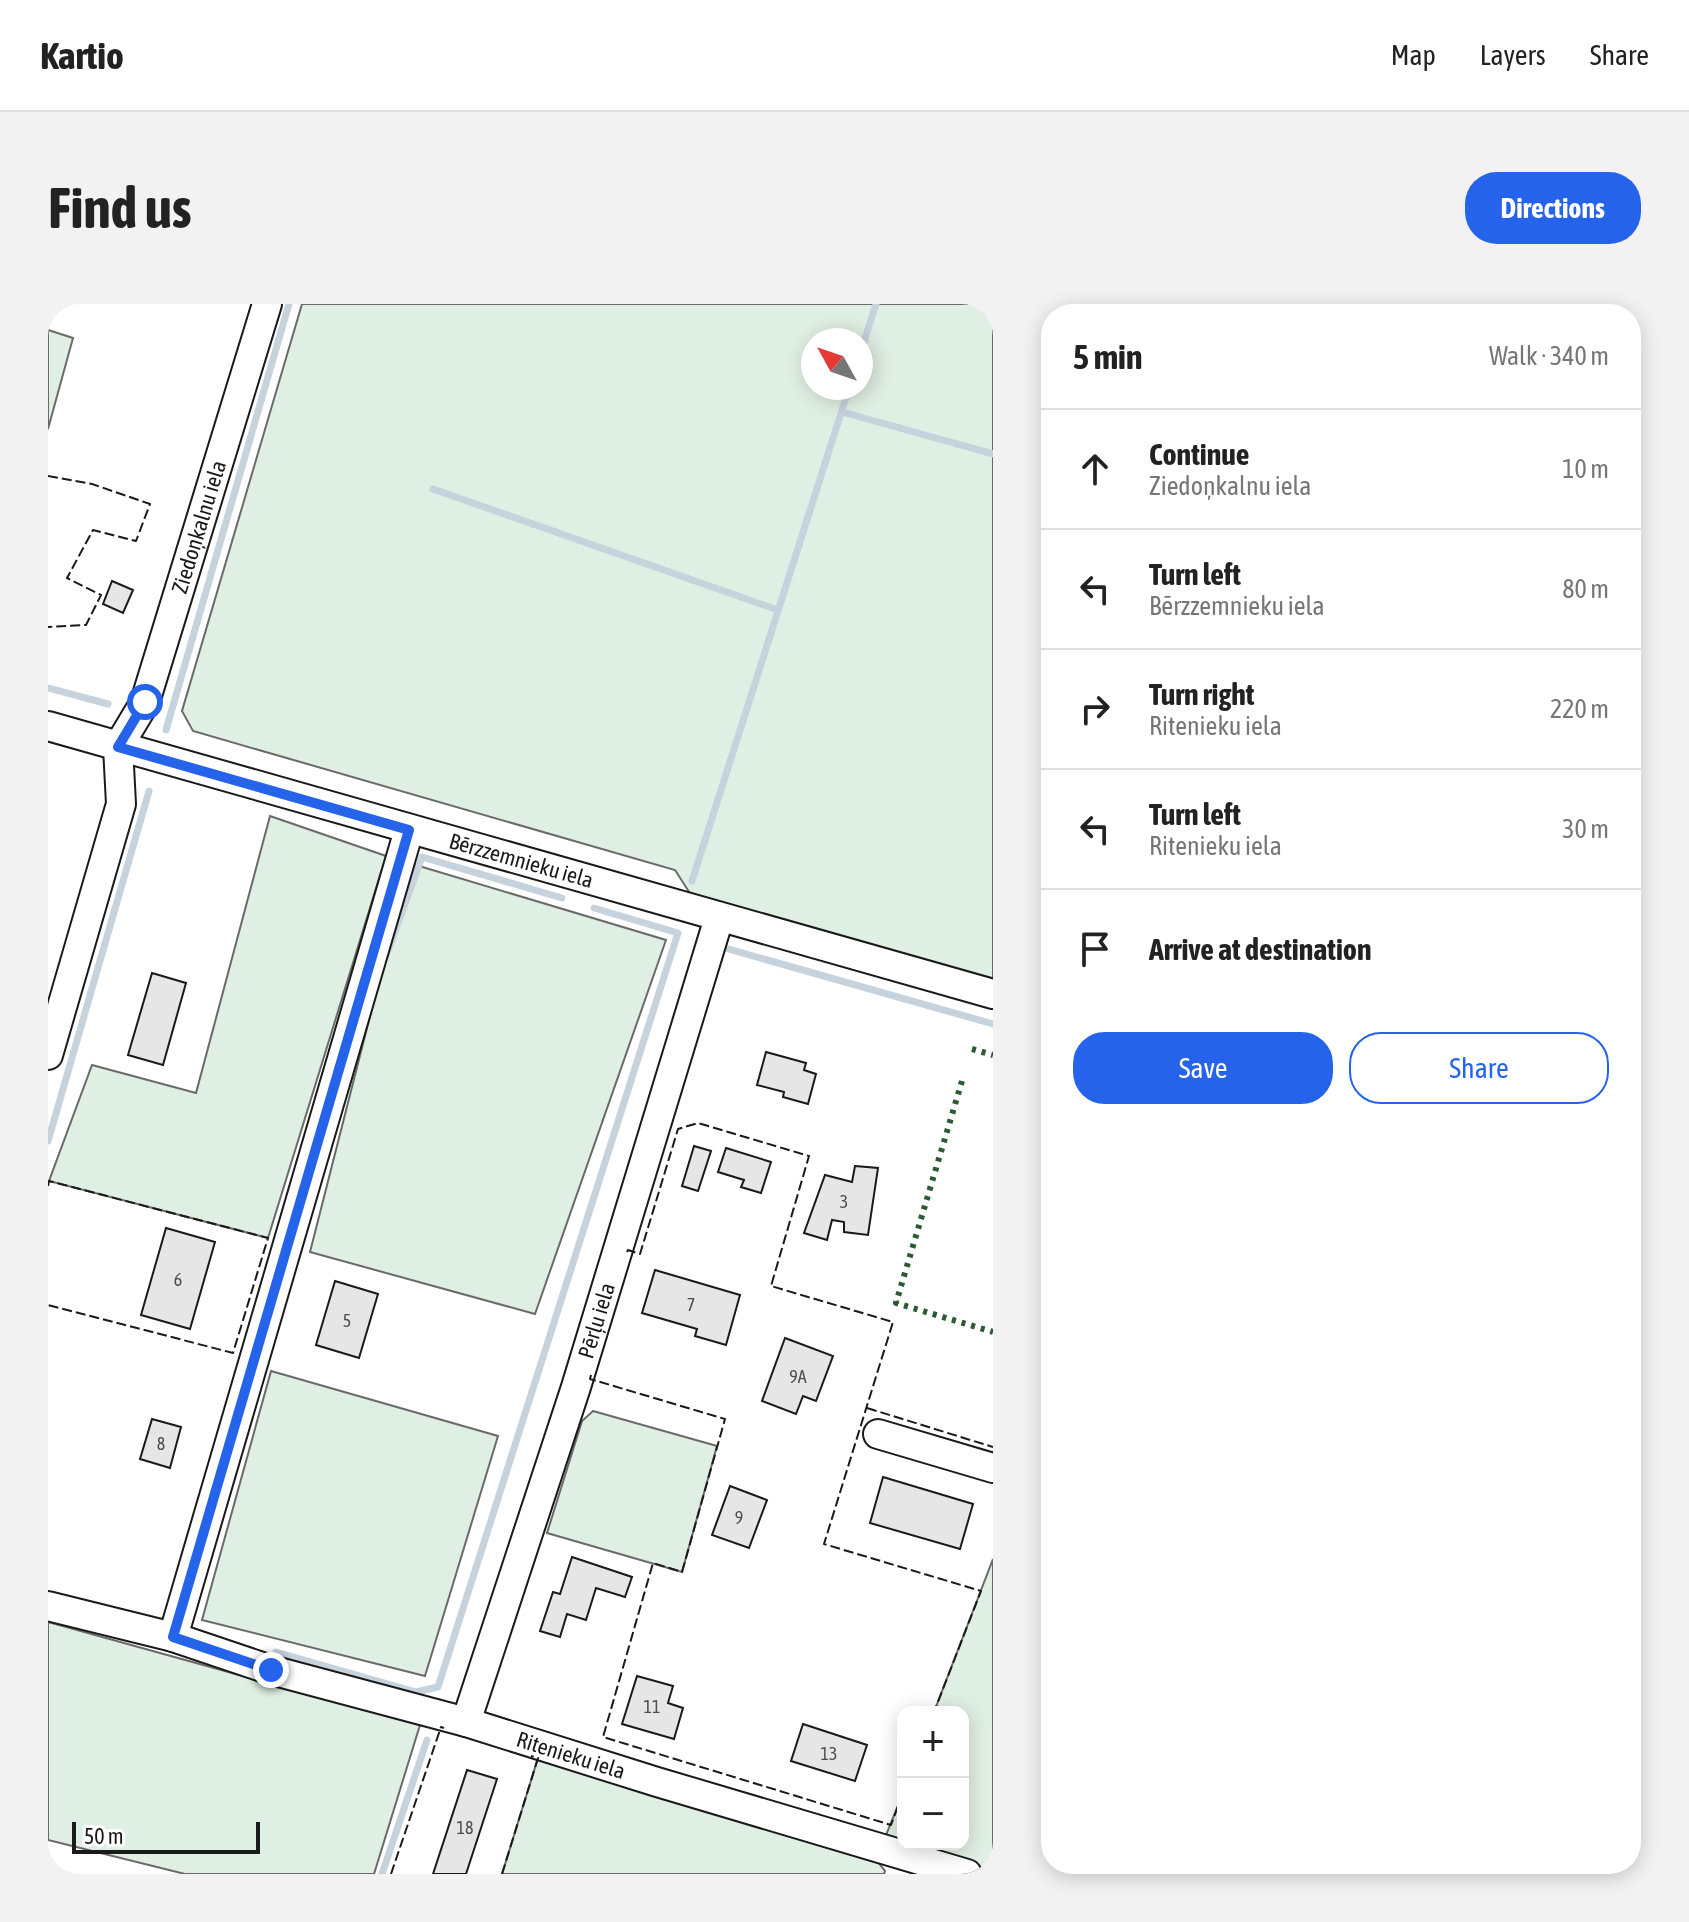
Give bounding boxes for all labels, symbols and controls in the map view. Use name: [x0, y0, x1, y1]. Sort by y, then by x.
text: Kartio: [40, 34, 124, 77]
text: Map: [1391, 39, 1436, 71]
text: Layers: [1480, 39, 1546, 71]
text: Share: [1590, 39, 1649, 71]
button: Directions: [1465, 172, 1641, 244]
text: Find us: [48, 176, 192, 240]
north arrow: [801, 328, 873, 400]
text: 5 min: [1073, 337, 1142, 376]
text: Walk · 340 m: [1489, 341, 1609, 371]
text: Continue: [1149, 437, 1249, 471]
icon: ahead: [1073, 447, 1117, 491]
text: 10 m: [1562, 454, 1609, 484]
street label: Ziedoņkalnu iela: [166, 457, 231, 597]
text: Ziedoņkalnu iela: [1149, 471, 1311, 501]
text: Turn left: [1149, 557, 1241, 591]
icon: left: [1073, 567, 1117, 611]
text: 80 m: [1562, 574, 1609, 604]
text: Bērzzemnieku iela: [1149, 591, 1325, 621]
text: Turn right: [1149, 677, 1255, 711]
route start: [127, 684, 163, 720]
icon: right: [1073, 687, 1117, 731]
text: 220 m: [1550, 694, 1609, 724]
text: Ritenieku iela: [1149, 711, 1282, 741]
text: Turn left: [1149, 797, 1241, 831]
icon: left: [1073, 807, 1117, 851]
text: 30 m: [1562, 814, 1609, 844]
street label: Bērzzemnieku iela: [446, 827, 596, 893]
text: Ritenieku iela: [1149, 831, 1282, 861]
icon: arrive: [1073, 927, 1117, 971]
text: Arrive at destination: [1149, 932, 1371, 966]
button: Save: [1073, 1032, 1333, 1104]
button: Share: [1349, 1032, 1609, 1104]
house number: 3: [840, 1191, 848, 1212]
house number: 6: [174, 1269, 182, 1290]
street label: Pērļu iela: [572, 1280, 620, 1362]
house number: 7: [687, 1294, 695, 1315]
house number: 5: [343, 1310, 351, 1331]
house number: 9A: [789, 1366, 807, 1387]
house number: 8: [157, 1433, 165, 1454]
house number: 9: [735, 1507, 743, 1528]
route end: [253, 1652, 289, 1688]
house number: 11: [644, 1696, 660, 1717]
map controls: [897, 1706, 969, 1850]
button: +: [897, 1706, 969, 1778]
street label: Ritenieku iela: [513, 1726, 628, 1784]
house number: 13: [821, 1743, 837, 1764]
button: −: [897, 1778, 969, 1850]
house number: 18: [457, 1817, 473, 1838]
scale bar: [72, 1818, 260, 1854]
text: 50 m: [84, 1823, 124, 1849]

